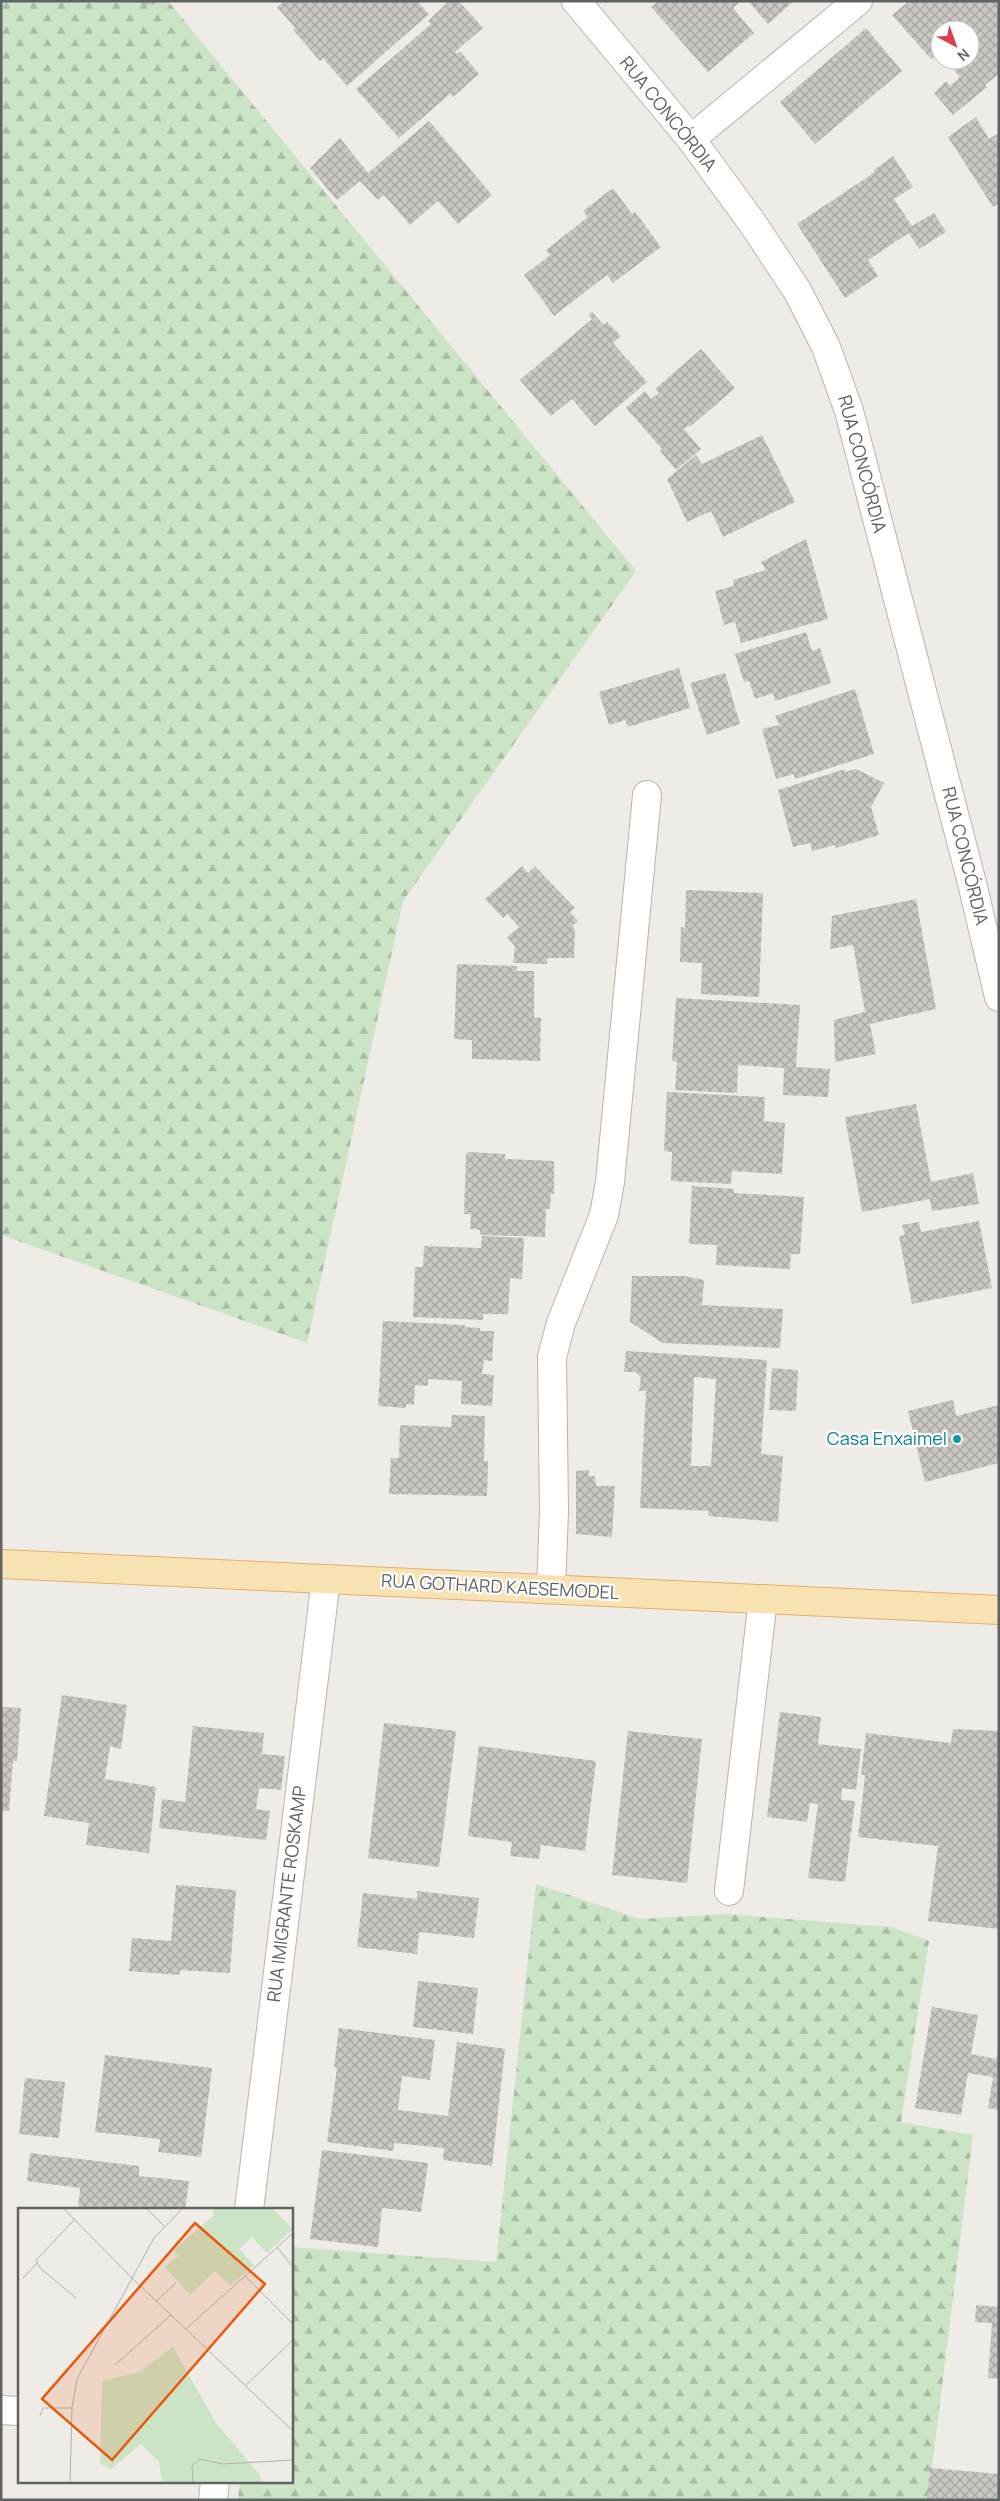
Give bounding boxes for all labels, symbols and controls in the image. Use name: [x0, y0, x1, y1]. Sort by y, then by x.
north arrow: [930, 20, 980, 70]
text: N: [954, 45, 974, 66]
street label: RUA CONCÓRDIA: [615, 51, 723, 176]
street label: RUA CONCÓRDIA: [833, 392, 893, 536]
street label: RUA CONCÓRDIA: [937, 784, 995, 928]
place label: Casa Enxaimel: [827, 1426, 947, 1450]
marker: Casa Enxaimel: [951, 1433, 963, 1445]
street label: RUA GOTHARD KAESEMODEL: [380, 1568, 620, 1604]
street label: RUA IMIGRANTE ROSKAMP: [261, 1784, 311, 2003]
inset map: [18, 2208, 292, 2484]

